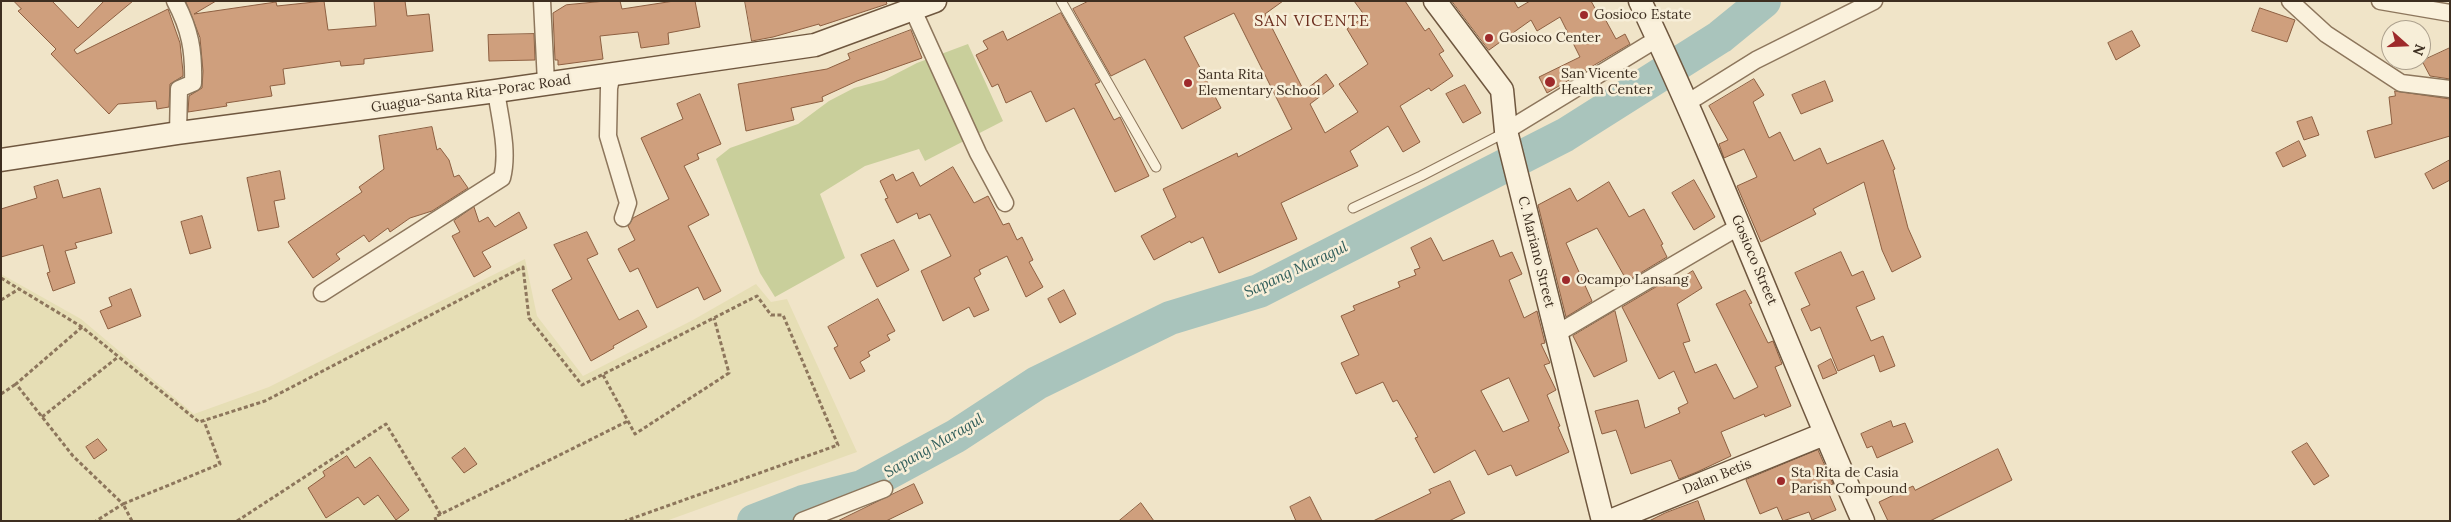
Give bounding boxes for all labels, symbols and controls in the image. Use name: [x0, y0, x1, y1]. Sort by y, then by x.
place label: Gosioco Estate: [1594, 7, 1691, 23]
marker: Gosioco Estate: [1578, 9, 1590, 21]
district label: SAN VICENTE: [1253, 11, 1371, 31]
north arrow: [2381, 20, 2431, 70]
place label: Gosioco Center: [1499, 30, 1601, 46]
marker: Gosioco Center: [1483, 32, 1495, 44]
text: N: [2409, 42, 2429, 58]
place label: San Vicente Health Center: [1561, 66, 1653, 98]
place label: Santa Rita Elementary School: [1198, 67, 1321, 100]
street label: Guagua-Santa Rita-Porac Road: [370, 72, 572, 116]
marker: San Vicente Health Center: [1543, 75, 1557, 89]
marker: Santa Rita Elementary School: [1182, 77, 1194, 89]
street label: C. Mariano Street: [1514, 195, 1558, 309]
street label: Gosioco Street: [1727, 212, 1781, 308]
water label: Sapang Maragul: [1241, 238, 1351, 302]
place label: Ocampo Lansang: [1576, 272, 1689, 288]
marker: Ocampo Lansang: [1560, 274, 1572, 286]
water label: Sapang Maragul: [881, 410, 987, 482]
street label: Dalan Betis: [1680, 456, 1754, 498]
place label: Sta Rita de Casia Parish Compound: [1791, 465, 1907, 498]
marker: Sta Rita de Casia Parish Compound: [1775, 475, 1787, 487]

